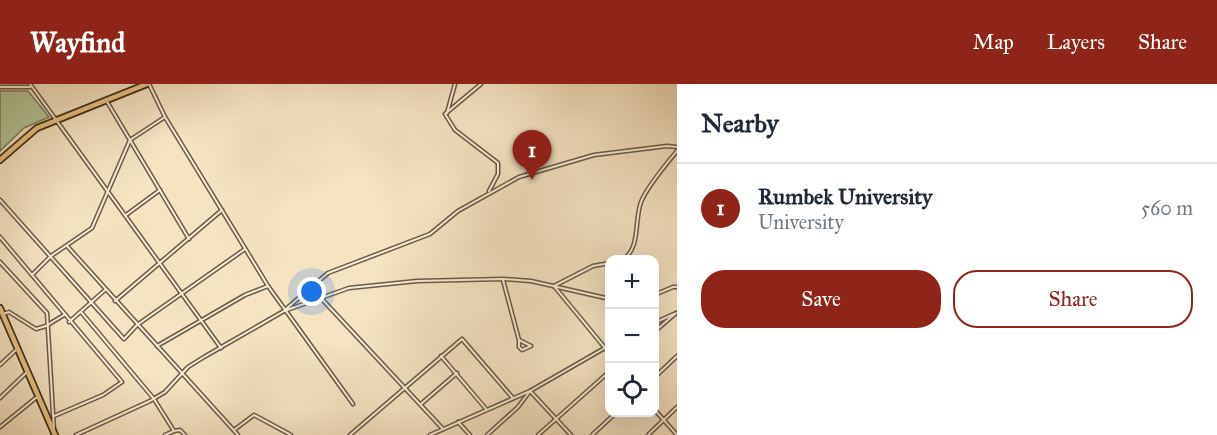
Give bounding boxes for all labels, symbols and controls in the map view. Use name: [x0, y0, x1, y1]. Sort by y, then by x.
text: Wayfind: [30, 25, 125, 60]
text: Map: [973, 29, 1014, 55]
text: Layers: [1047, 29, 1105, 55]
text: Share: [1138, 29, 1187, 55]
text: Nearby: [701, 107, 779, 139]
pin: 1: [512, 130, 552, 180]
text: Rumbek University: [758, 183, 932, 210]
text: 1: [717, 196, 724, 220]
text: 560 m: [1141, 196, 1193, 220]
text: University: [758, 210, 844, 234]
map controls: [605, 255, 659, 417]
button: +: [605, 255, 659, 309]
button: Save: [701, 270, 941, 328]
button: Share: [953, 270, 1193, 328]
your location: [297, 277, 326, 306]
button: −: [605, 309, 659, 363]
button: locate: [605, 363, 659, 417]

